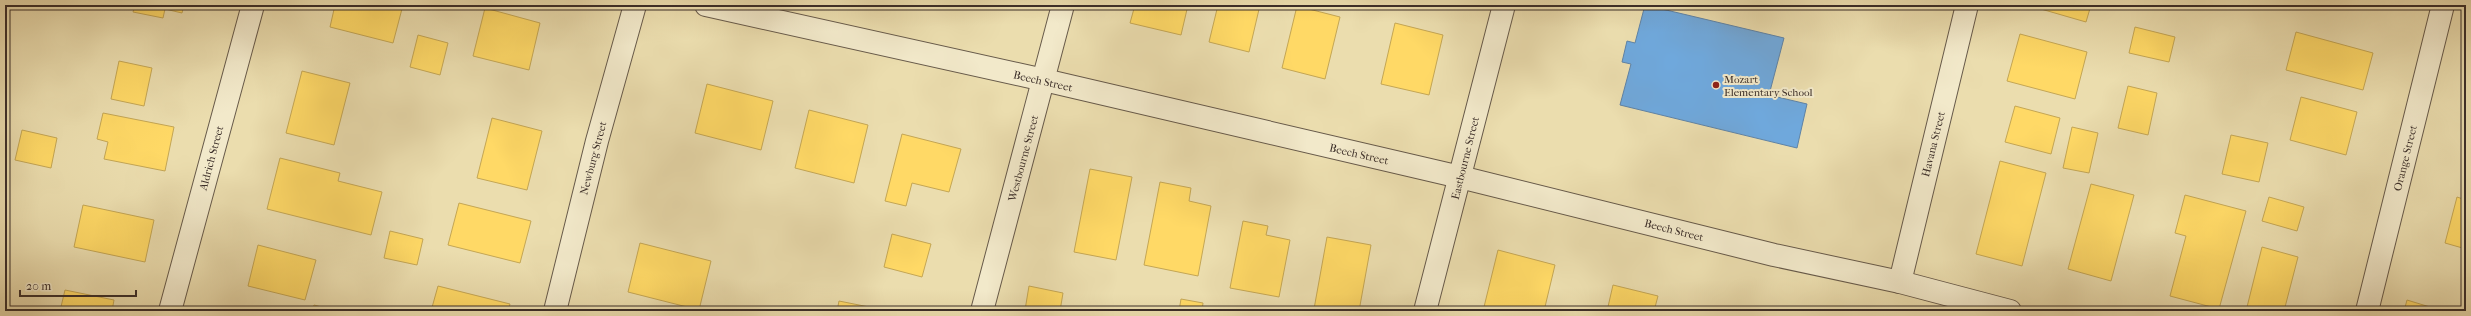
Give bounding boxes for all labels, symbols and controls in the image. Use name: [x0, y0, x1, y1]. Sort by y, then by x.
street label: Beech Street: [1012, 68, 1074, 95]
place label: Mozart Elementary School: [1724, 73, 1813, 99]
marker: Mozart Elementary School: [1711, 80, 1721, 90]
street label: Havana Street: [1919, 110, 1948, 178]
street label: Westbourne Street: [1005, 113, 1041, 204]
street label: Eastbourne Street: [1449, 115, 1482, 201]
street label: Newburg Street: [577, 120, 610, 196]
street label: Aldrich Street: [196, 124, 226, 193]
street label: Orange Street: [2391, 124, 2420, 192]
street label: Beech Street: [1328, 141, 1390, 168]
street label: Beech Street: [1643, 217, 1705, 244]
scale bar: [20, 272, 136, 298]
text: 20 m: [26, 279, 51, 293]

